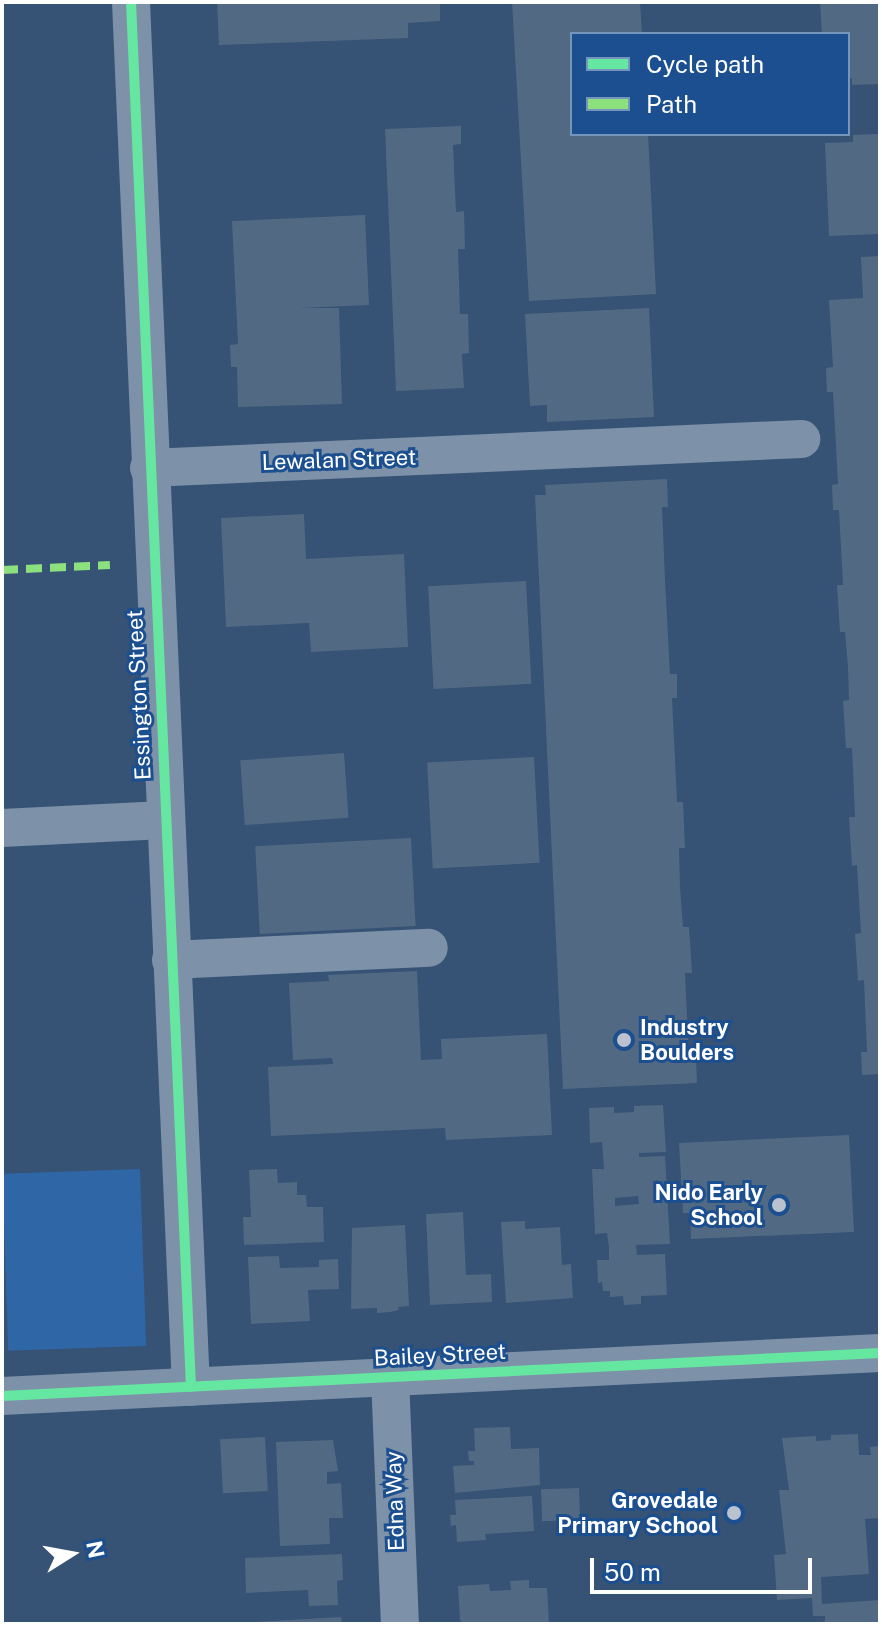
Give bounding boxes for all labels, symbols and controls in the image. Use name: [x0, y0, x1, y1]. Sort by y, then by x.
legend: [570, 32, 850, 136]
text: Cycle path: [646, 50, 764, 78]
text: Path: [646, 90, 697, 118]
street label: Lewalan Street: [261, 444, 417, 476]
street label: Essington Street: [121, 609, 157, 781]
place label: Industry Boulders: [640, 1014, 734, 1066]
marker: Industry Boulders: [615, 1031, 633, 1049]
place label: Nido Early School: [654, 1179, 763, 1230]
marker: Nido Early School: [770, 1196, 788, 1214]
street label: Bailey Street: [373, 1338, 507, 1372]
street label: Edna Way: [380, 1450, 410, 1552]
place label: Grovedale Primary School: [557, 1487, 718, 1538]
marker: Grovedale Primary School: [725, 1504, 743, 1522]
north arrow: [32, 1514, 112, 1594]
text: N: [81, 1538, 110, 1560]
scale bar: [594, 1542, 816, 1592]
text: 50 m: [604, 1558, 661, 1586]

